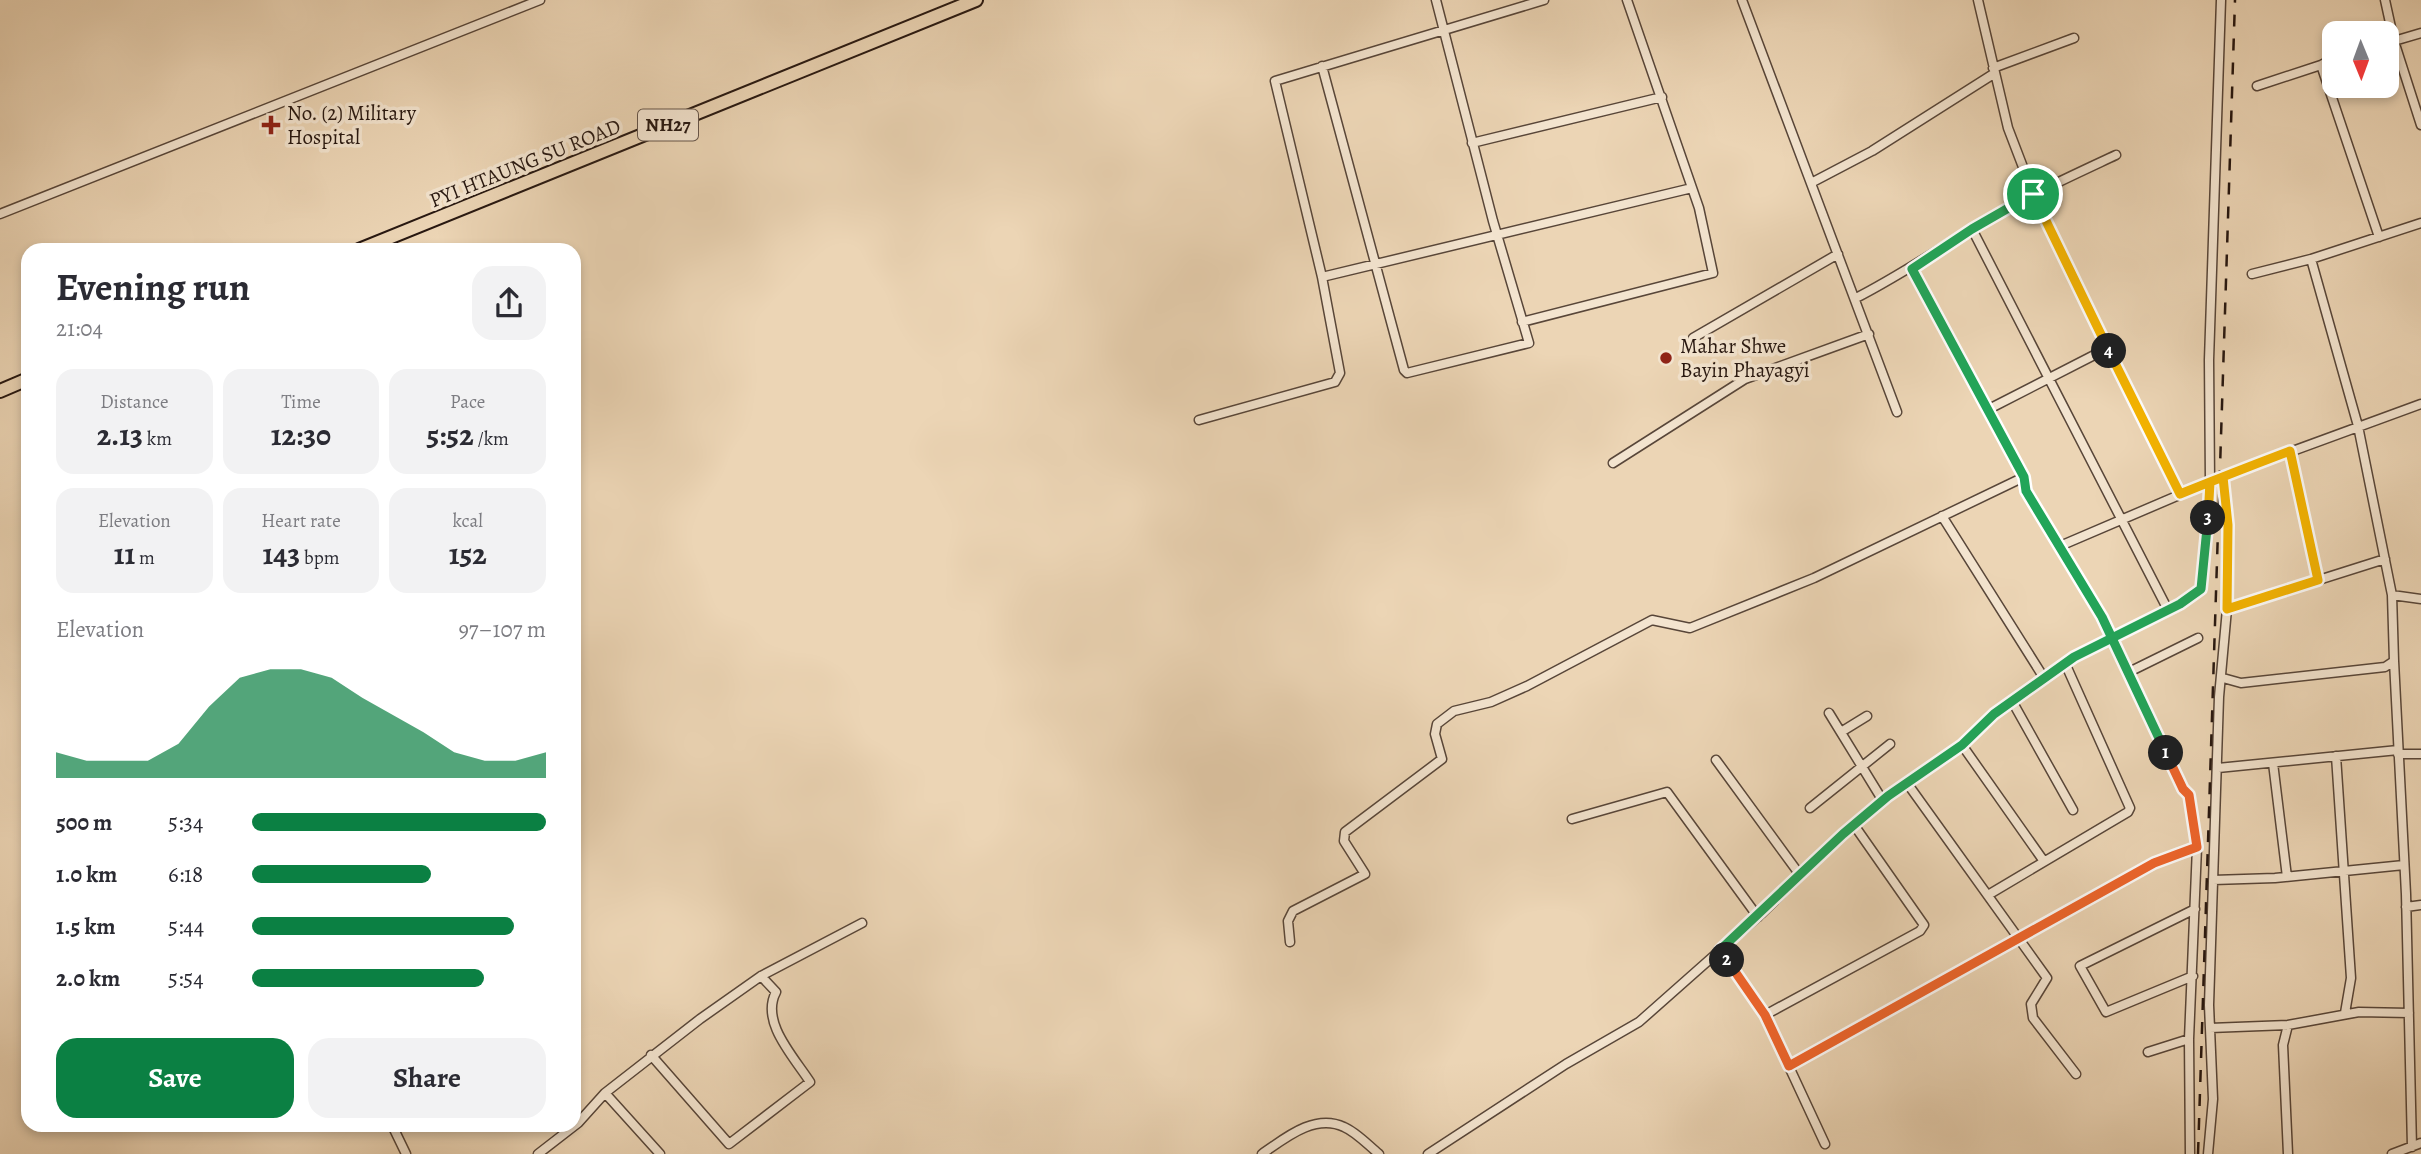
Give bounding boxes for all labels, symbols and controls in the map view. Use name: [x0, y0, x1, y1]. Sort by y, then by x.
north arrow: [2322, 21, 2399, 98]
map controls: [2322, 21, 2399, 98]
place label: No. (2) Military Hospital: [287, 99, 417, 151]
road number: NH27: [638, 110, 698, 140]
street label: PYI HTAUNG SU ROAD: [425, 112, 625, 214]
marker: No. (2) Military Hospital: [261, 115, 281, 135]
pin: [2003, 164, 2063, 224]
icon: arrive: [2014, 175, 2052, 213]
text: Evening run: [56, 261, 250, 313]
button: share: [472, 266, 546, 340]
text: 21:04: [56, 313, 103, 344]
place label: Mahar Shwe Bayin Phayagyi: [1680, 332, 1810, 384]
pin: 4: [2092, 334, 2126, 368]
text: 4: [2104, 337, 2113, 363]
marker: Mahar Shwe Bayin Phayagyi: [1658, 350, 1674, 366]
text: Distance: [100, 389, 168, 415]
text: Time: [281, 389, 321, 415]
text: Pace: [450, 389, 485, 415]
text: 2.13: [97, 415, 143, 455]
text: 12:30: [271, 415, 331, 455]
text: 5:52: [426, 415, 474, 455]
text: km: [143, 426, 172, 452]
text: /km: [474, 426, 509, 452]
pin: 3: [2190, 500, 2226, 536]
text: 3: [2203, 504, 2212, 530]
text: Elevation: [98, 508, 171, 534]
text: Heart rate: [261, 508, 341, 534]
text: kcal: [452, 508, 483, 534]
text: 11: [114, 534, 135, 574]
text: 143: [262, 534, 300, 574]
text: 152: [449, 534, 487, 574]
text: m: [135, 545, 155, 571]
text: bpm: [300, 545, 340, 571]
text: Elevation: [56, 614, 144, 645]
text: 97–107 m: [458, 614, 546, 645]
pin: 1: [2148, 736, 2184, 770]
text: 1: [2162, 739, 2169, 765]
text: 500 m: [56, 807, 112, 838]
text: 5:34: [168, 807, 203, 838]
text: 1.0 km: [56, 859, 117, 890]
text: 6:18: [168, 859, 203, 890]
text: 1.5 km: [56, 911, 116, 942]
text: 5:44: [168, 911, 204, 942]
pin: 2: [1710, 942, 1744, 978]
text: 2: [1722, 946, 1731, 972]
text: 2.0 km: [56, 963, 120, 994]
text: 5:54: [168, 963, 204, 994]
button: Save: [56, 1038, 294, 1118]
button: Share: [308, 1038, 546, 1118]

